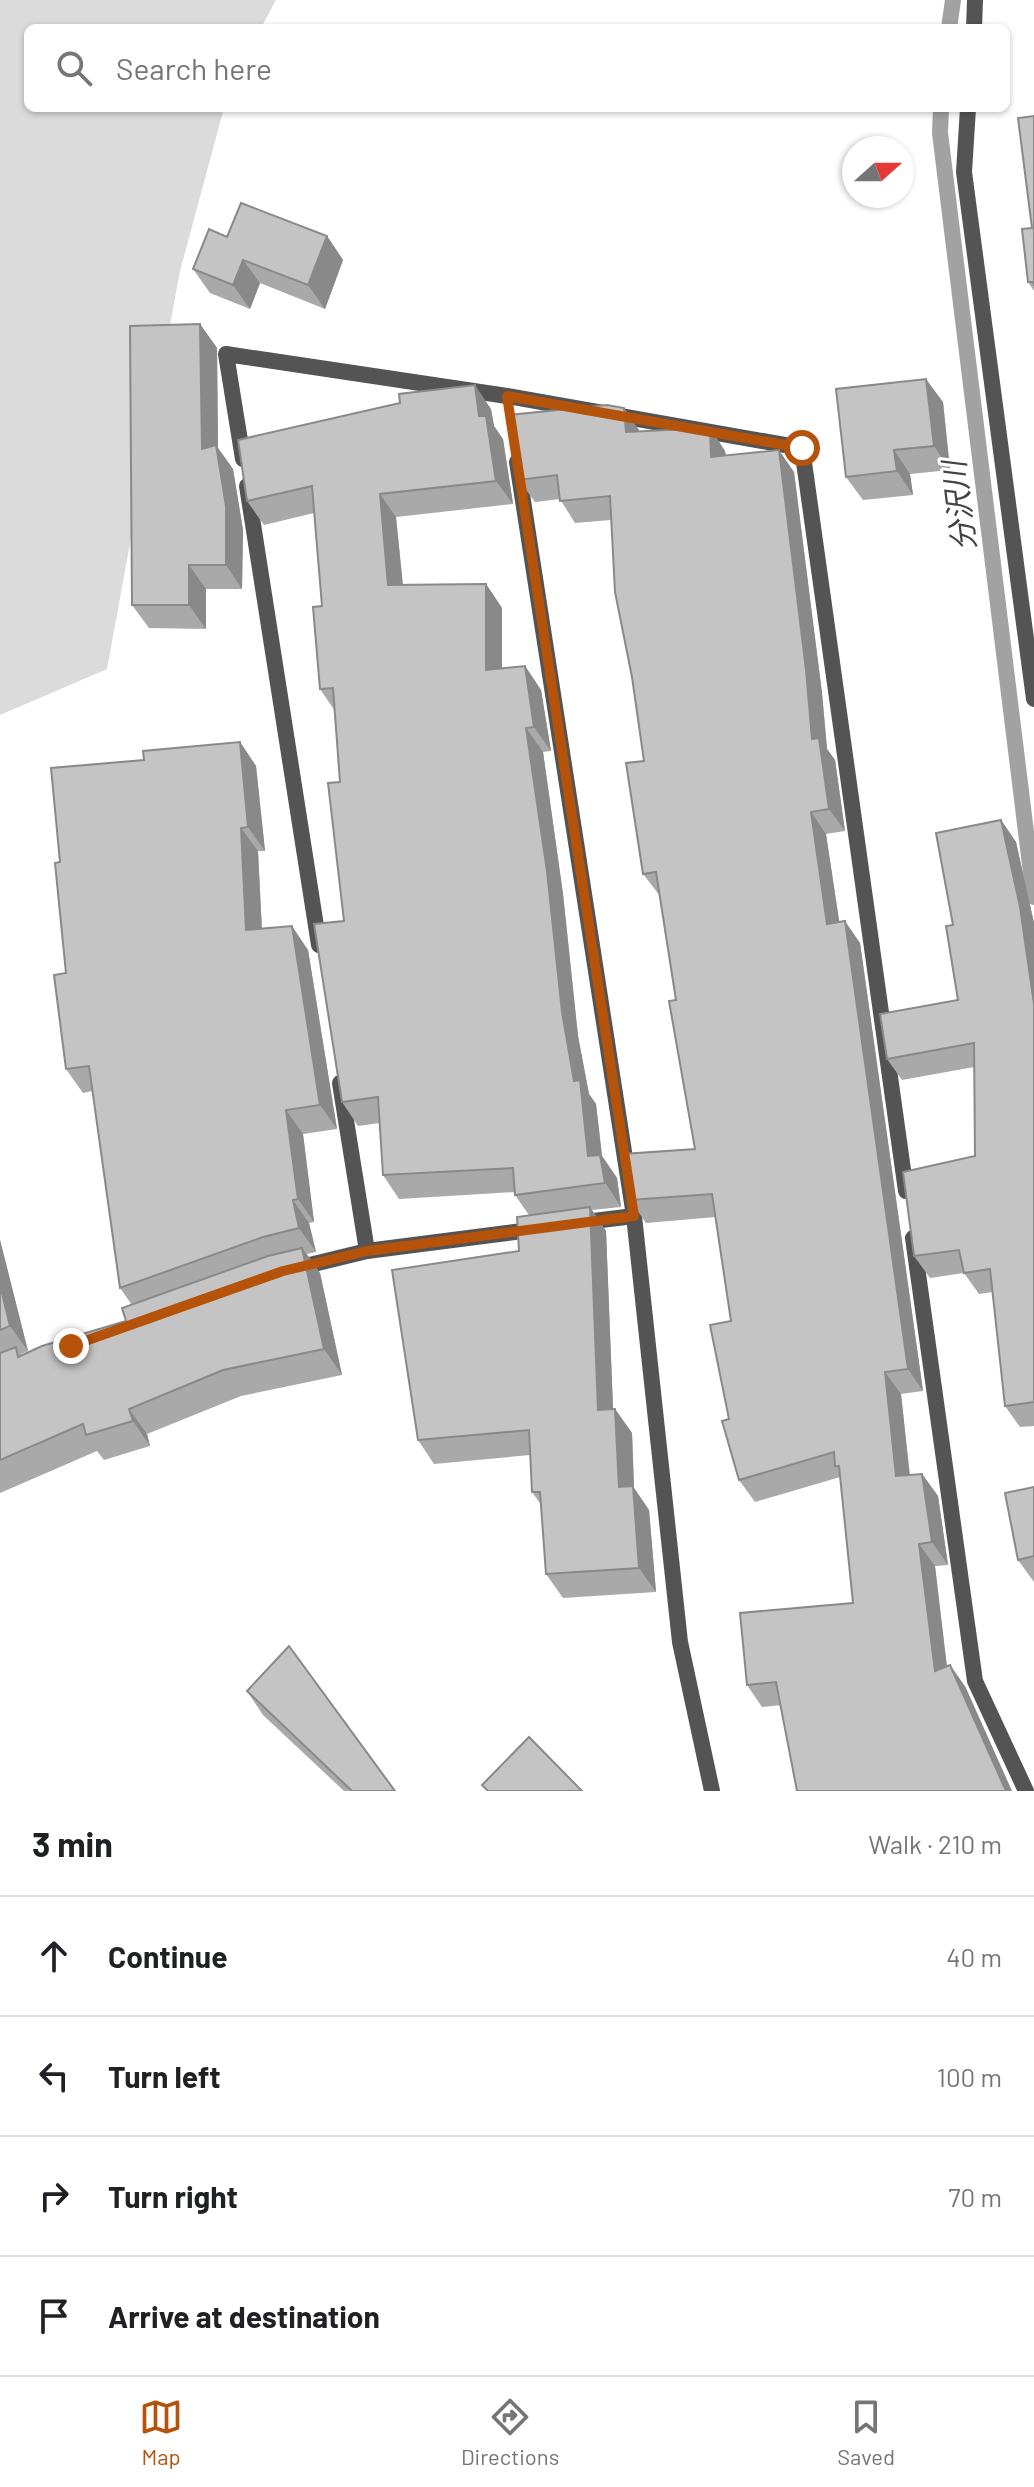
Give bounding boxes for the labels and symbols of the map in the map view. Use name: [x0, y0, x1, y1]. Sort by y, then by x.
north arrow: [842, 136, 914, 208]
route start: [784, 430, 820, 466]
water label: 分沢川: [934, 456, 981, 553]
route end: [53, 1328, 89, 1364]

